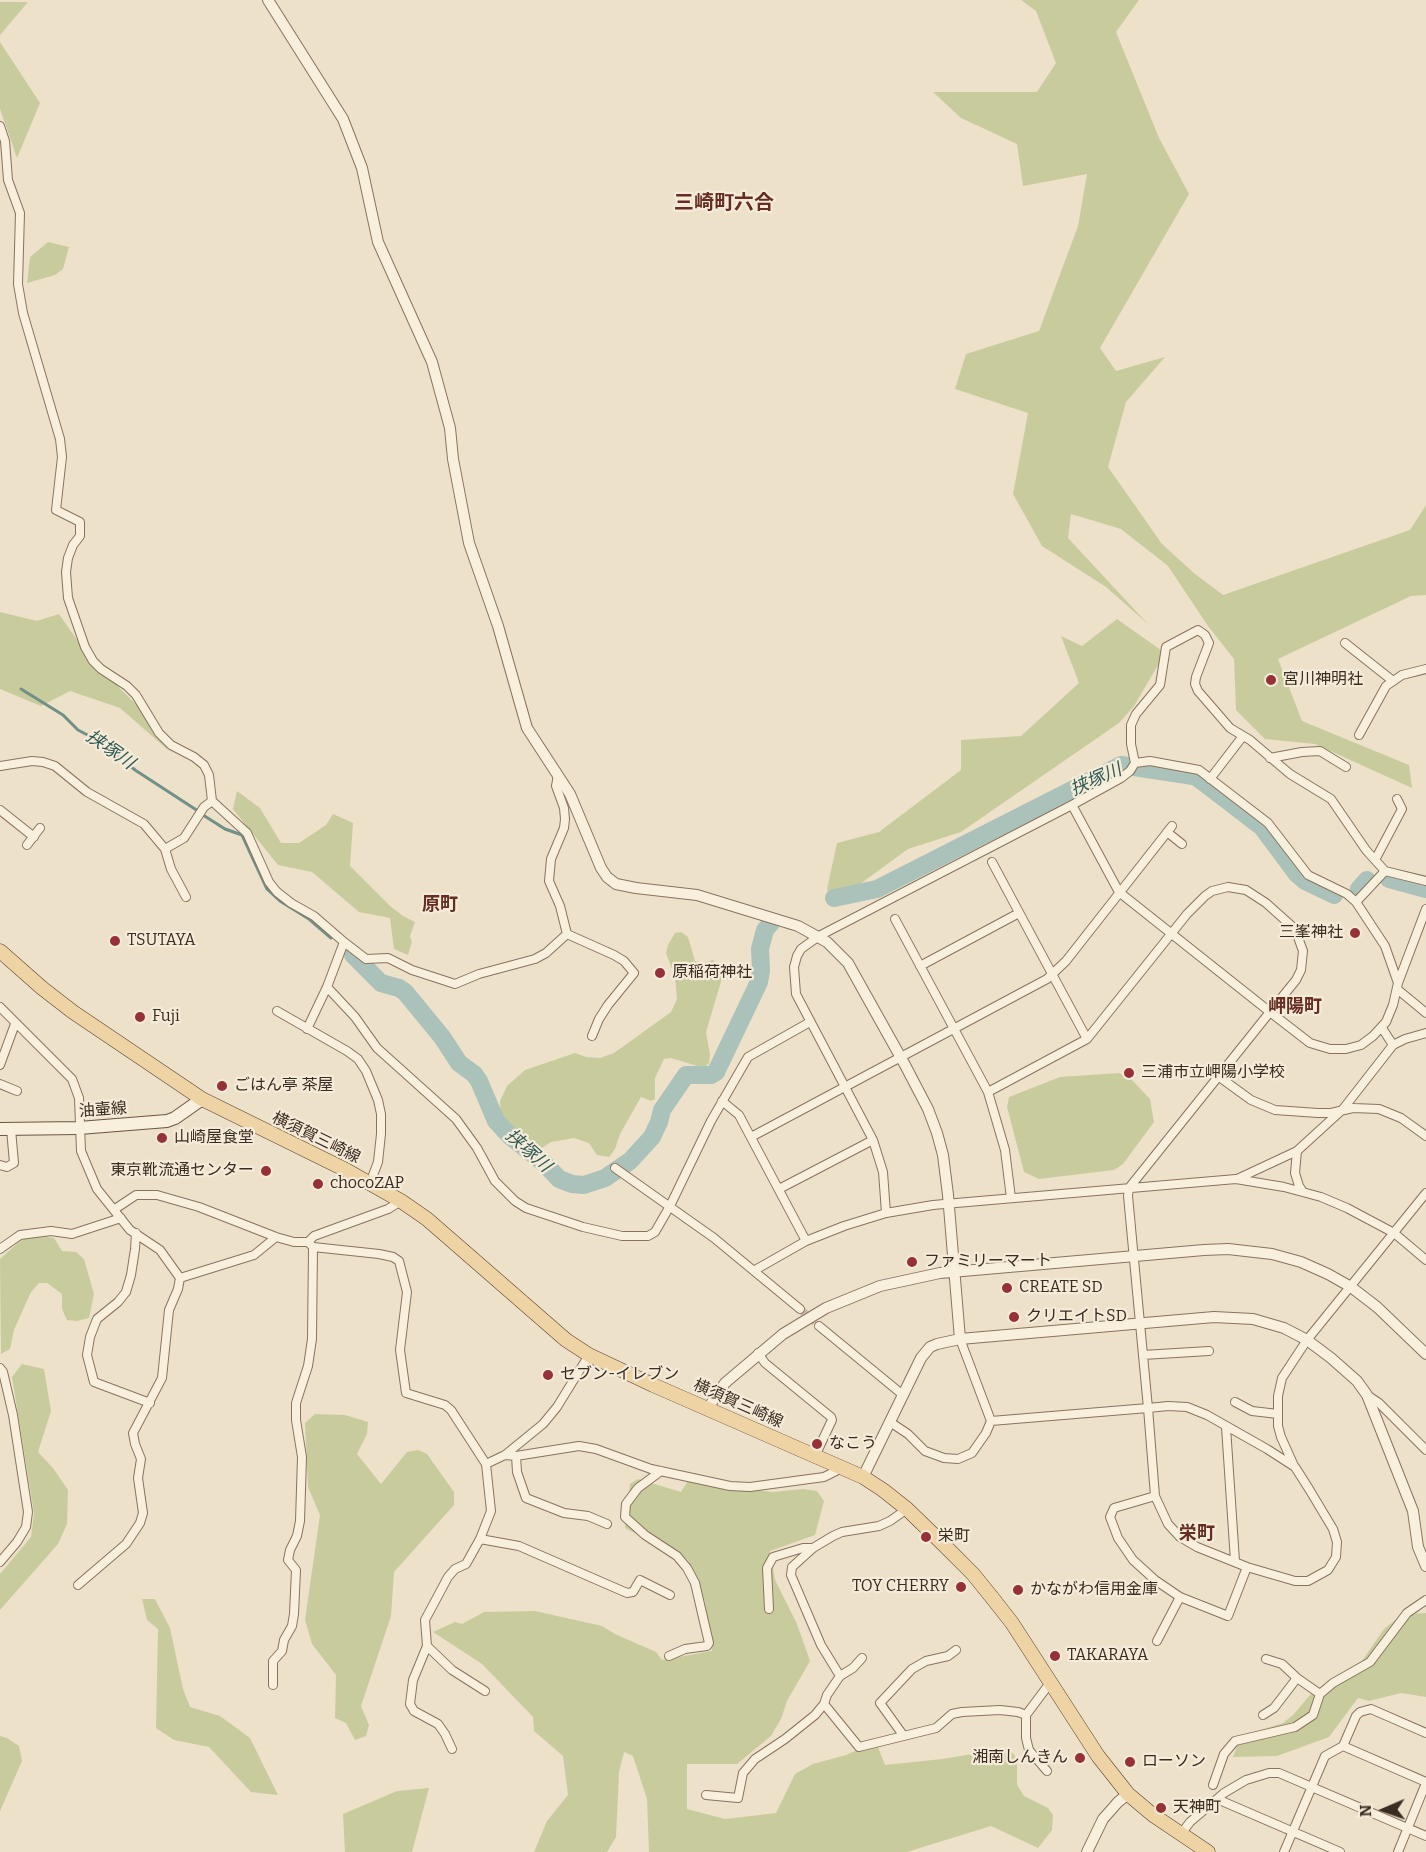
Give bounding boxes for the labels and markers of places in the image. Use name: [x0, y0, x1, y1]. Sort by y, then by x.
place label: 宮川神明社: [1283, 670, 1363, 690]
marker: 宮川神明社: [1264, 673, 1278, 687]
place label: 三峯神社: [1279, 923, 1343, 943]
marker: 三峯神社: [1348, 926, 1362, 940]
place label: TSUTAYA: [127, 931, 196, 951]
marker: TSUTAYA: [108, 934, 122, 948]
place label: 原稲荷神社: [672, 963, 752, 983]
marker: 原稲荷神社: [653, 966, 667, 980]
place label: Fuji: [152, 1007, 180, 1027]
marker: Fuji: [133, 1010, 147, 1024]
place label: 三浦市立岬陽小学校: [1141, 1063, 1285, 1083]
marker: 三浦市立岬陽小学校: [1122, 1066, 1136, 1080]
place label: ごはん亭 茶屋: [234, 1076, 333, 1096]
marker: ごはん亭 茶屋: [215, 1079, 229, 1093]
place label: 山崎屋食堂: [174, 1128, 254, 1148]
marker: 山崎屋食堂: [155, 1131, 169, 1145]
place label: 東京靴流通センター: [110, 1161, 254, 1181]
marker: 東京靴流通センター: [259, 1164, 273, 1178]
place label: chocoZAP: [330, 1174, 404, 1194]
marker: chocoZAP: [311, 1177, 325, 1191]
place label: ファミリーマート: [924, 1252, 1052, 1272]
marker: ファミリーマート: [905, 1255, 919, 1269]
place label: CREATE SD: [1019, 1278, 1103, 1298]
marker: CREATE SD: [1000, 1281, 1014, 1295]
place label: クリエイトSD: [1026, 1307, 1127, 1327]
marker: クリエイトSD: [1007, 1310, 1021, 1324]
place label: セブン-イレブン: [560, 1365, 679, 1385]
marker: セブン-イレブン: [541, 1368, 555, 1382]
place label: なこう: [829, 1434, 877, 1454]
marker: なこう: [810, 1437, 824, 1451]
place label: 栄町: [938, 1527, 970, 1547]
marker: 栄町: [919, 1530, 933, 1544]
place label: TOY CHERRY: [852, 1577, 949, 1597]
marker: TOY CHERRY: [954, 1580, 968, 1594]
place label: かながわ信用金庫: [1030, 1580, 1158, 1600]
marker: かながわ信用金庫: [1011, 1583, 1025, 1597]
place label: TAKARAYA: [1067, 1646, 1148, 1666]
marker: TAKARAYA: [1048, 1649, 1062, 1663]
place label: 湘南しんきん: [972, 1748, 1068, 1768]
marker: 湘南しんきん: [1073, 1751, 1087, 1765]
place label: ローソン: [1142, 1752, 1206, 1772]
marker: ローソン: [1123, 1755, 1137, 1769]
place label: 天神町: [1173, 1798, 1221, 1818]
marker: 天神町: [1154, 1801, 1168, 1815]

